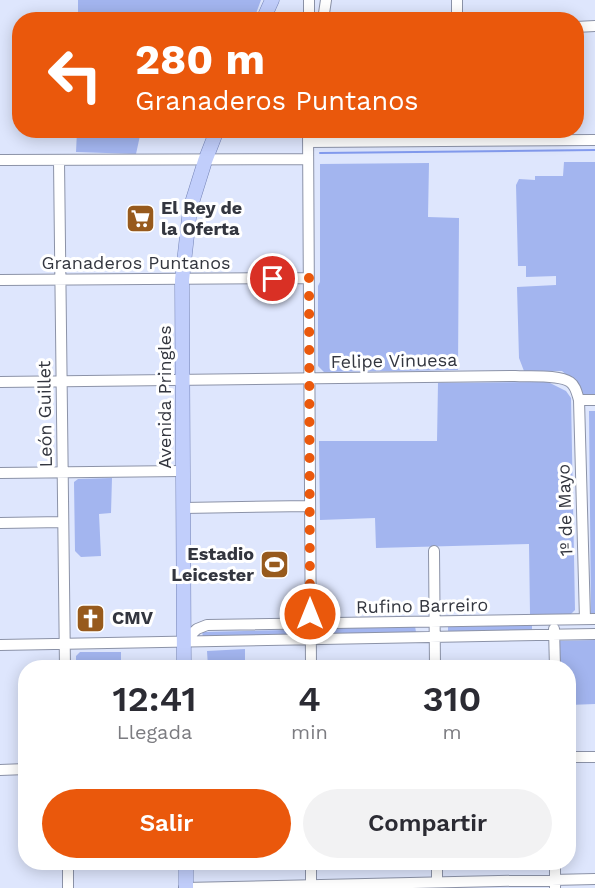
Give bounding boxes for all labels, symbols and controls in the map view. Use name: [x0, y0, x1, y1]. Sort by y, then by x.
text: 280 m: [135, 35, 265, 84]
icon: left: [36, 36, 114, 114]
text: Granaderos Puntanos: [135, 85, 419, 117]
place label: El Rey de la Oferta: [161, 197, 242, 239]
supermarket icon: El Rey de la Oferta: [124, 202, 156, 234]
street label: Granaderos Puntanos: [41, 252, 231, 273]
pin: [247, 253, 298, 304]
icon: arrive: [256, 262, 289, 295]
street label: Avenida Pringles: [154, 325, 175, 469]
street label: Felipe Vinuesa: [330, 349, 457, 372]
street label: León Guillet: [33, 360, 56, 467]
street label: 1º de Mayo: [552, 463, 577, 557]
place label: Estadio Leicester: [171, 543, 254, 585]
sports icon: Estadio Leicester: [259, 548, 291, 580]
position arrow: [278, 582, 342, 646]
street label: Rufino Barreiro: [356, 594, 488, 617]
church icon: CMV: [75, 602, 107, 634]
place label: CMV: [112, 607, 154, 628]
text: 12:41: [113, 678, 197, 720]
text: 4: [298, 678, 321, 720]
text: 310: [422, 678, 481, 720]
text: Llegada: [117, 720, 192, 744]
text: min: [291, 720, 328, 744]
text: m: [442, 720, 461, 744]
button: Salir: [42, 789, 291, 858]
button: Compartir: [303, 789, 552, 858]

